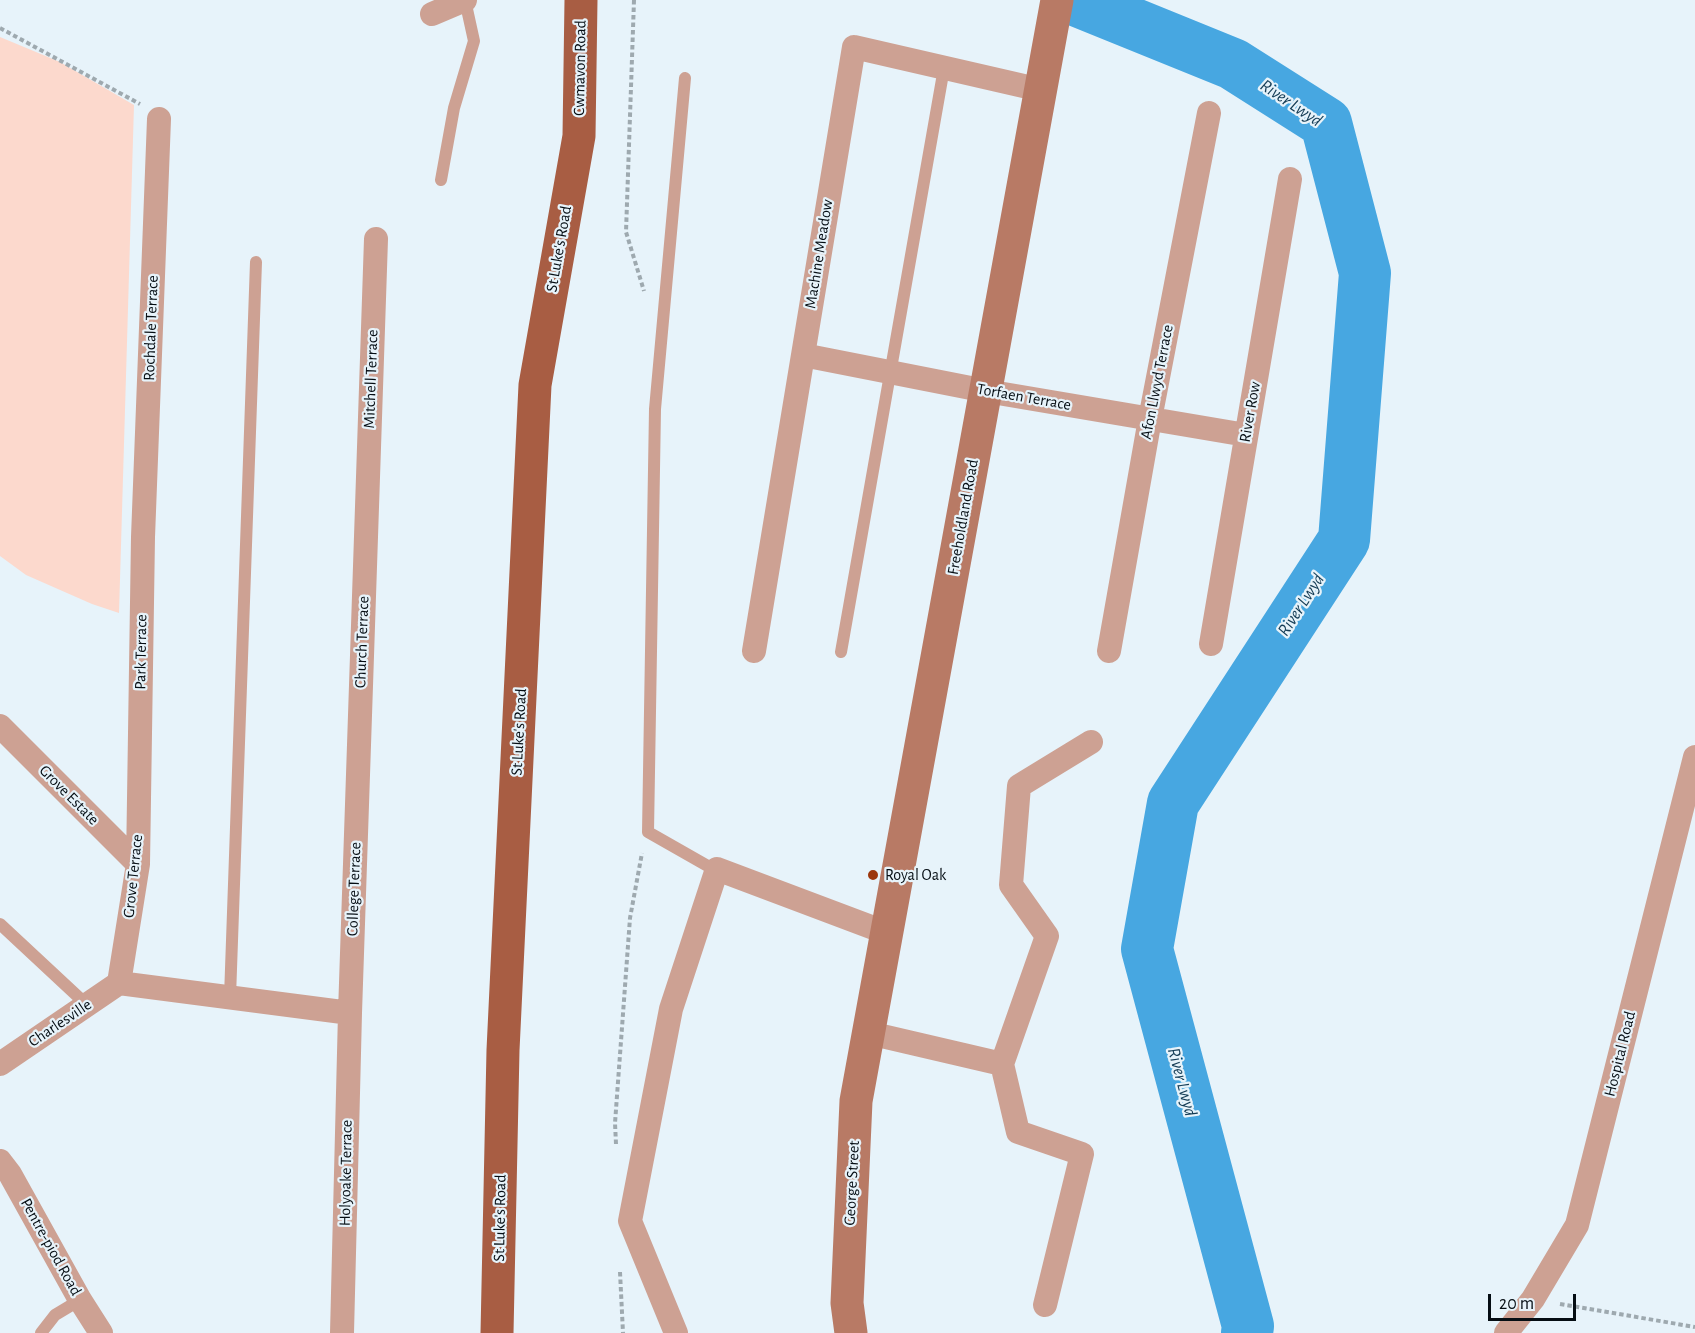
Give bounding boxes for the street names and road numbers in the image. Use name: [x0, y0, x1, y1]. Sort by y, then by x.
street label: Cwmavon Road: [570, 20, 590, 116]
street label: Machine Meadow: [801, 198, 837, 310]
street label: St Luke's Road: [542, 204, 576, 294]
street label: Rochdale Terrace: [140, 275, 162, 381]
street label: Afon Llwyd Terrace: [1136, 323, 1178, 441]
street label: Mitchell Terrace: [360, 329, 382, 429]
street label: Torfaen Terrace: [975, 379, 1073, 415]
street label: River Row: [1235, 380, 1265, 444]
street label: Freeholdland Road: [943, 458, 983, 576]
street label: Church Terrace: [351, 596, 373, 688]
street label: Park Terrace: [131, 614, 151, 690]
street label: St Luke's Road: [507, 688, 531, 776]
street label: Grove Estate: [35, 761, 103, 829]
street label: Grove Terrace: [119, 833, 147, 919]
street label: College Terrace: [343, 842, 365, 936]
street label: Charlesville: [25, 995, 95, 1051]
street label: Hospital Road: [1600, 1009, 1640, 1099]
street label: Holyoake Terrace: [335, 1120, 357, 1226]
street label: George Street: [840, 1140, 864, 1226]
street label: St Luke's Road: [490, 1174, 510, 1262]
street label: Pentre-piod Road: [16, 1195, 86, 1299]

